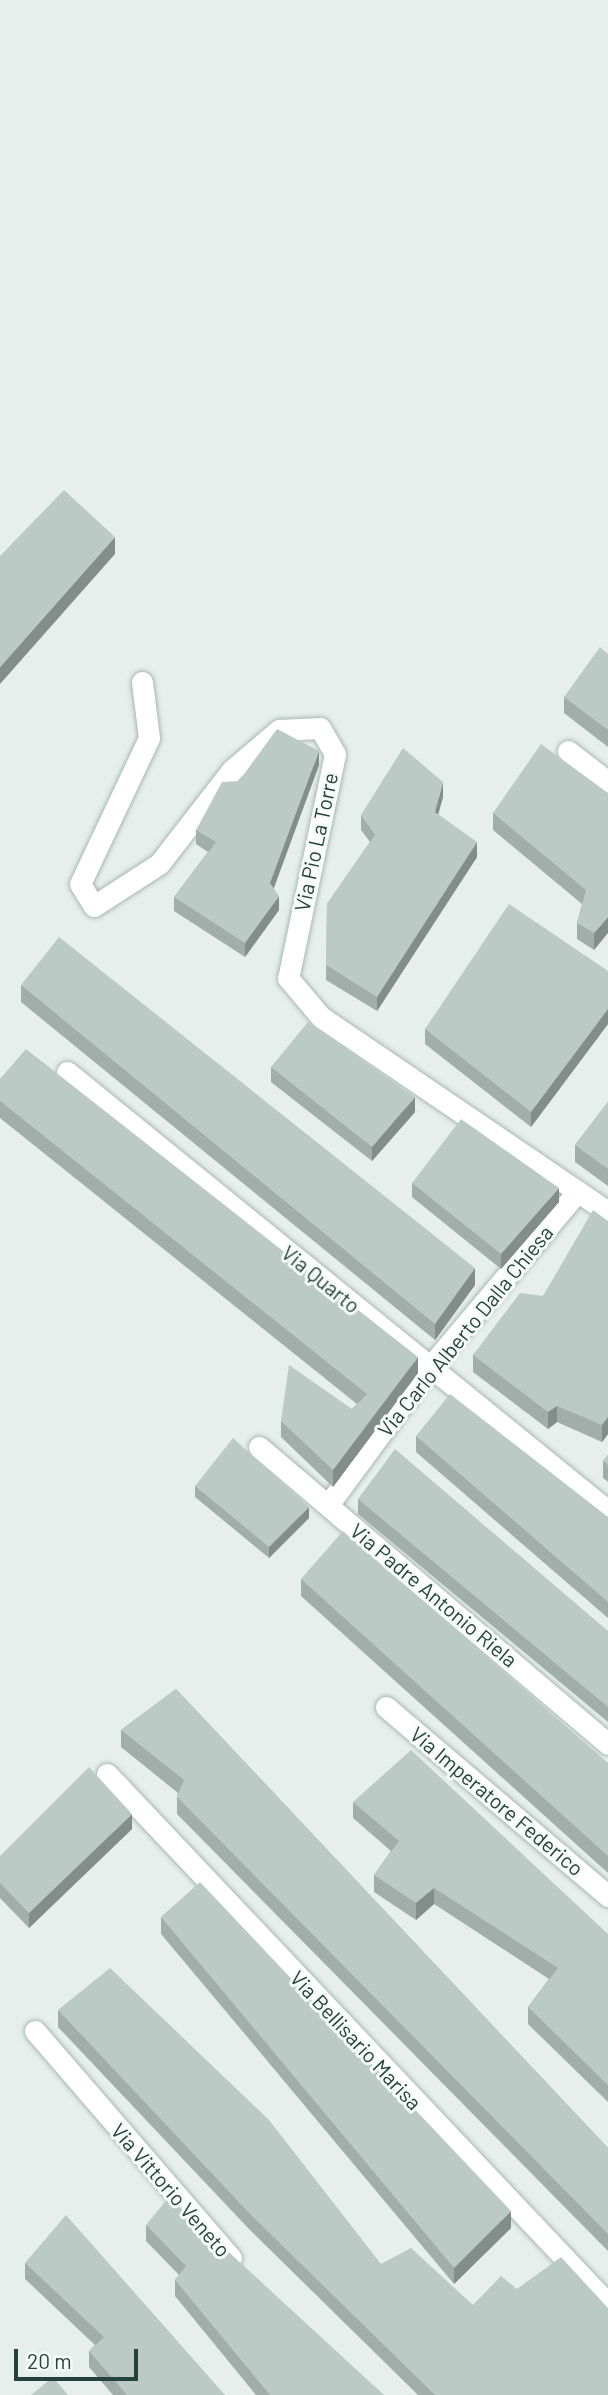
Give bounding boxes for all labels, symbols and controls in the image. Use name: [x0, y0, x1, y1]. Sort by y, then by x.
street label: Via Pio La Torre: [289, 770, 343, 914]
street label: Via Carlo Alberto Dalla Chiesa: [372, 1220, 558, 1442]
street label: Via Quarto: [277, 1240, 365, 1318]
street label: Via Padre Antonio Riela: [345, 1518, 523, 1672]
street label: Via Imperatore Federico: [405, 1721, 589, 1881]
street label: Via Bellisario Marisa: [285, 1965, 427, 2115]
street label: Via Vittorio Veneto: [106, 2118, 236, 2262]
scale bar: [18, 2336, 142, 2380]
text: 20 m: [27, 2348, 72, 2373]

